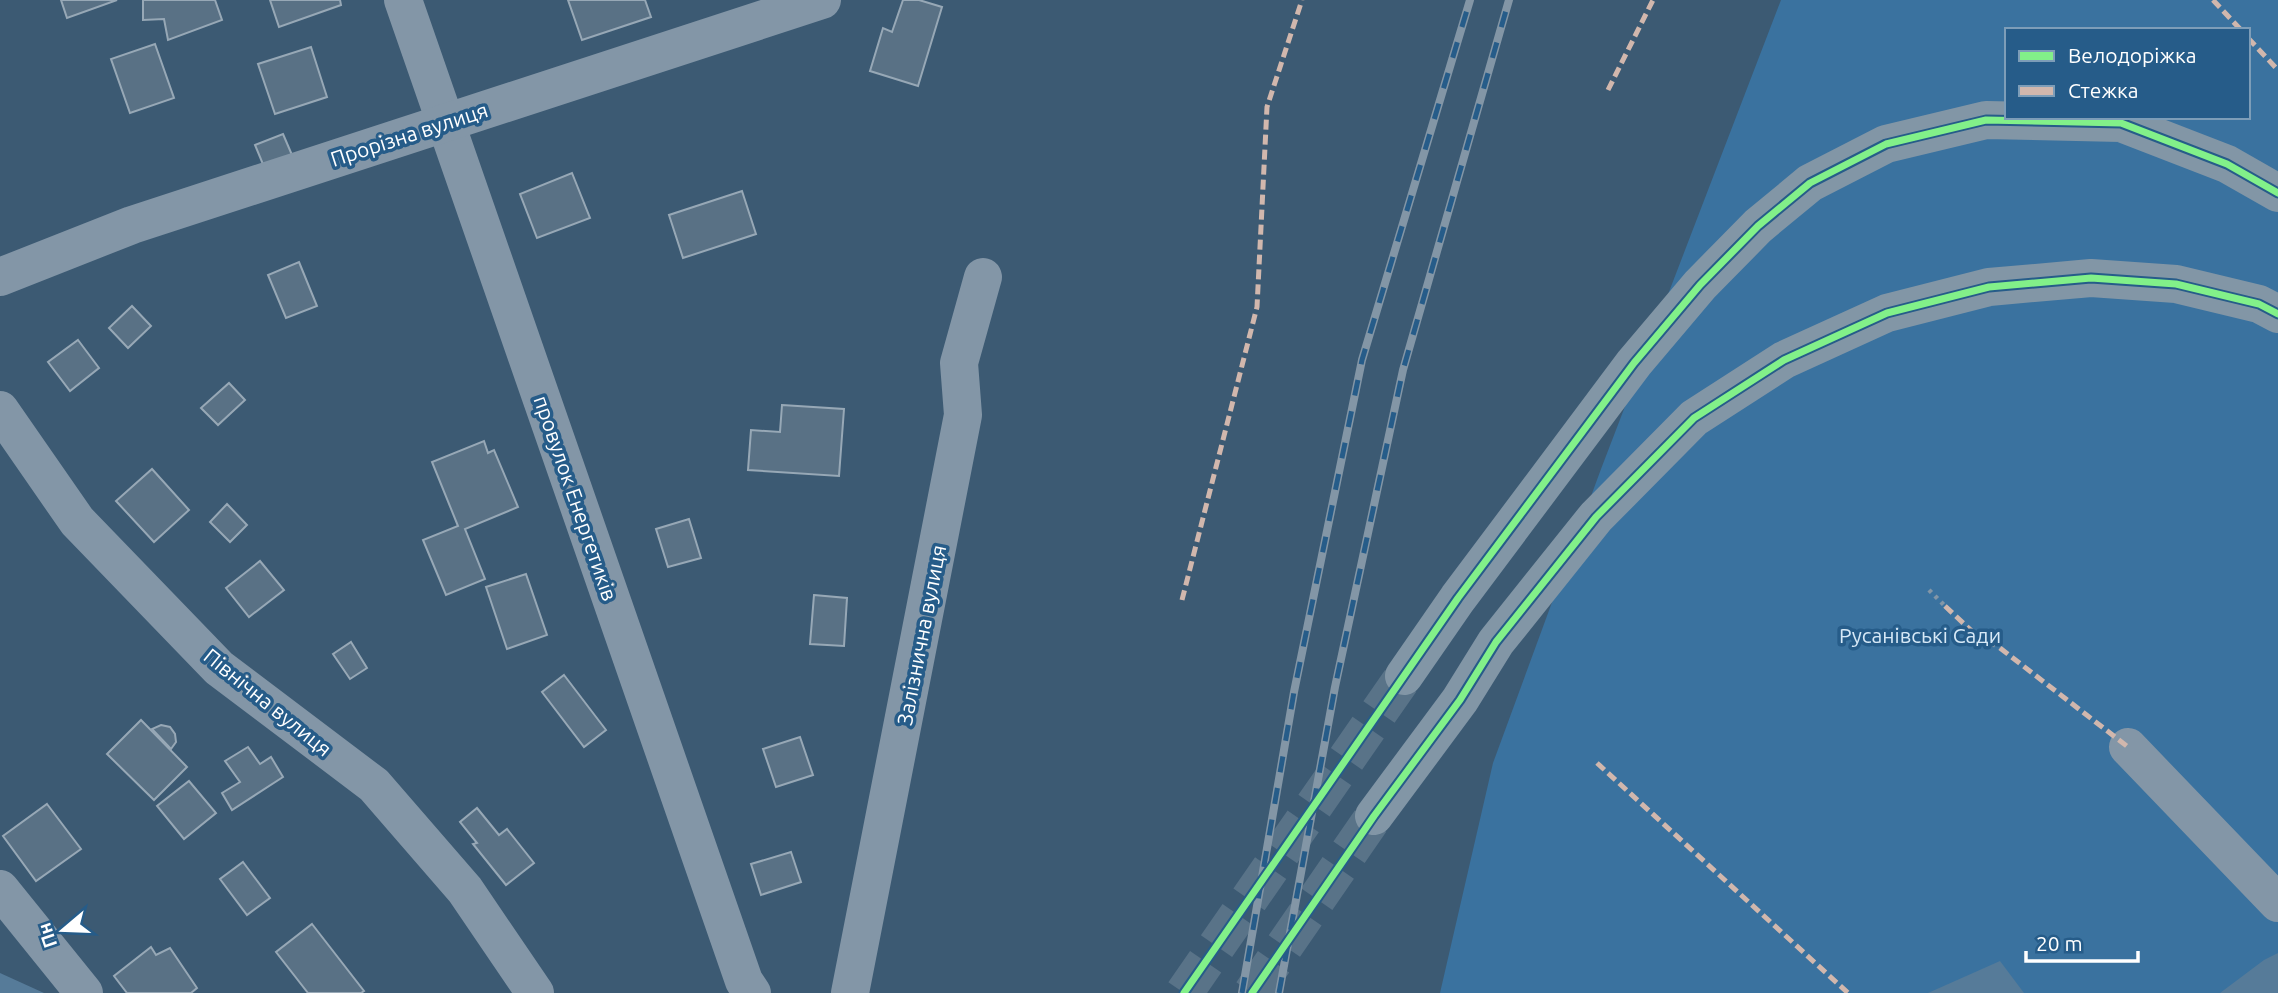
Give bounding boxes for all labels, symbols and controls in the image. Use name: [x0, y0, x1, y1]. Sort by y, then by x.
legend: [2005, 28, 2250, 119]
text: Велодоріжка: [2068, 43, 2197, 67]
text: Стежка: [2068, 78, 2139, 102]
street label: Прорізна вулиця: [327, 97, 491, 171]
street label: провулок Енергетиків: [530, 392, 622, 604]
street label: Залізнична вулиця: [892, 543, 950, 727]
park label: Русанівські Сади: [1839, 623, 2001, 647]
street label: Північна вулиця: [199, 643, 337, 761]
north arrow: [28, 895, 98, 965]
text: Пн: [32, 920, 61, 951]
scale bar: [2026, 920, 2138, 964]
text: 20 m: [2036, 931, 2083, 955]

